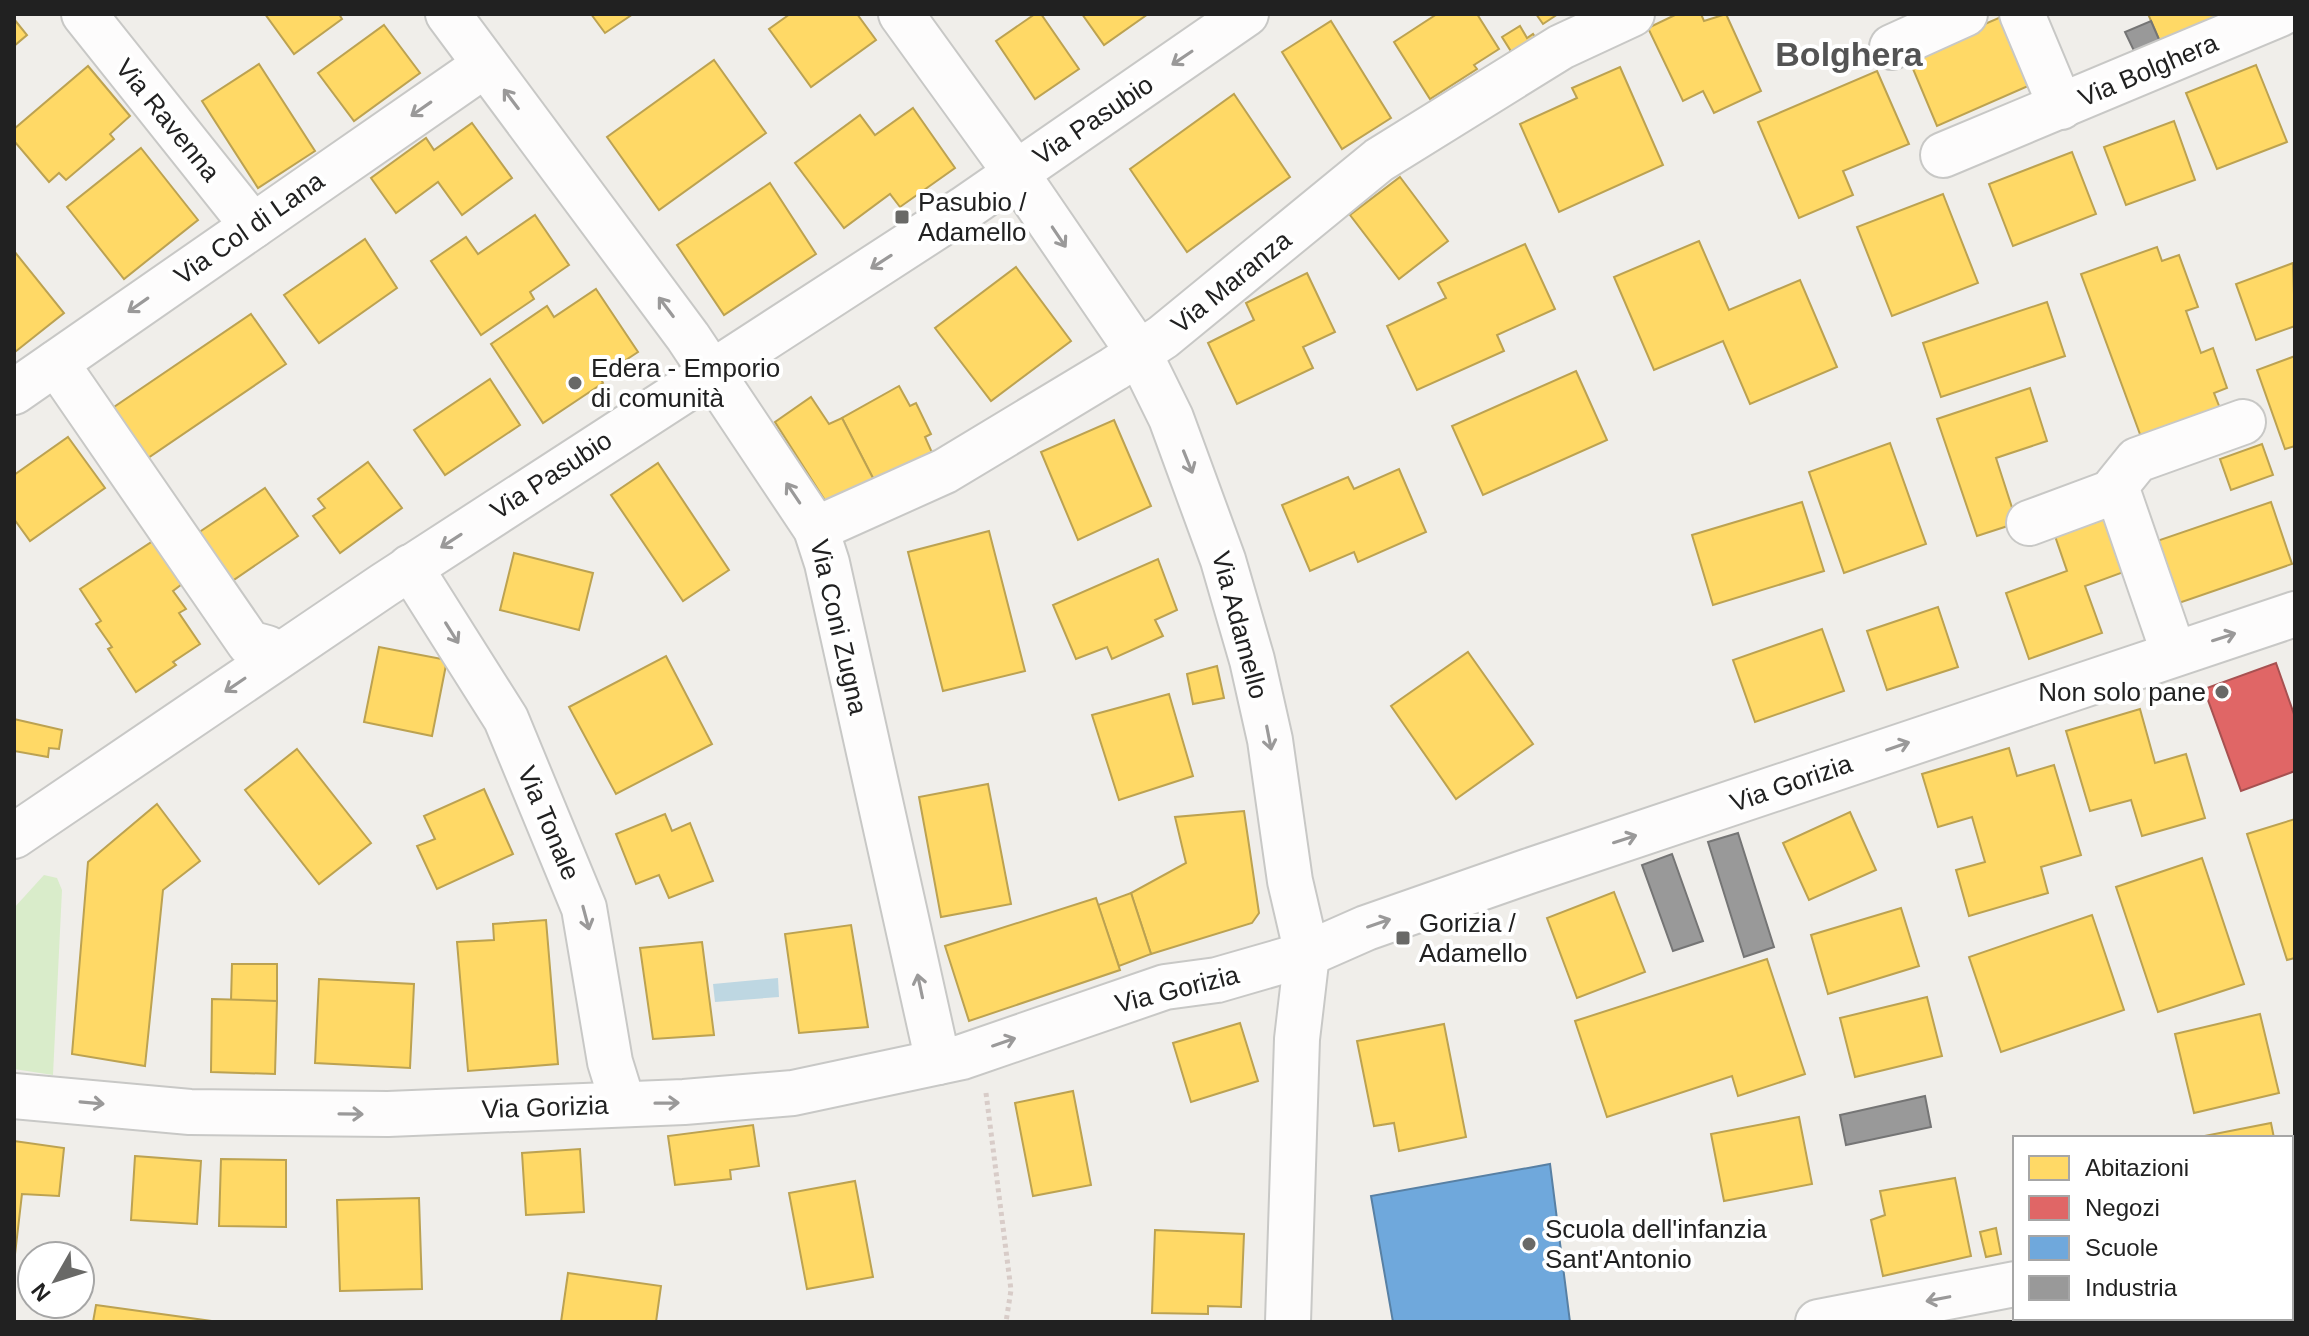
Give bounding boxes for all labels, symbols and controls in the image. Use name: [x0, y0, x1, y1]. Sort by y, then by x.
street label: Via Bolghera: [2074, 27, 2223, 113]
district label: Bolghera: [1775, 35, 1924, 73]
one-way arrow: [1172, 50, 1194, 66]
street label: Via Ravenna: [110, 53, 227, 188]
street label: Via Pasubio: [1027, 69, 1159, 171]
one-way arrow: [502, 89, 519, 110]
one-way arrow: [410, 101, 432, 117]
street label: Via Col di Lana: [168, 165, 330, 291]
place label: Pasubio / Adamello: [918, 187, 1027, 247]
marker: Pasubio / Adamello: [893, 208, 911, 226]
street label: Via Maranza: [1165, 224, 1297, 339]
one-way arrow: [1051, 226, 1067, 248]
one-way arrow: [870, 255, 893, 271]
one-way arrow: [128, 297, 150, 313]
one-way arrow: [658, 297, 674, 319]
place label: Edera - Emporio di comunità: [591, 353, 780, 413]
marker: Edera - Emporio di comunità: [566, 374, 584, 392]
street label: Via Pasubio: [485, 425, 617, 525]
one-way arrow: [1182, 449, 1196, 474]
one-way arrow: [785, 483, 801, 505]
one-way arrow: [441, 532, 463, 549]
street label: Via Coni Zugna: [804, 537, 874, 718]
street label: Via Adamello: [1206, 548, 1274, 702]
one-way arrow: [444, 621, 460, 644]
one-way arrow: [2211, 629, 2236, 644]
one-way arrow: [224, 677, 247, 693]
place label: Non solo pane: [2038, 677, 2206, 707]
marker: Non solo pane: [2213, 683, 2231, 701]
one-way arrow: [1263, 725, 1278, 750]
one-way arrow: [1885, 738, 1910, 753]
street label: Via Gorizia: [1726, 748, 1856, 818]
street label: Via Tonale: [512, 762, 586, 884]
one-way arrow: [1612, 830, 1637, 845]
one-way arrow: [580, 904, 595, 930]
place label: Gorizia / Adamello: [1419, 908, 1527, 968]
one-way arrow: [1366, 915, 1391, 929]
marker: Gorizia / Adamello: [1394, 929, 1412, 947]
street label: Via Gorizia: [1112, 959, 1243, 1019]
one-way arrow: [912, 974, 927, 1000]
one-way arrow: [991, 1034, 1016, 1048]
street label: Via Gorizia: [481, 1090, 609, 1124]
one-way arrow: [78, 1095, 105, 1110]
one-way arrow: [653, 1095, 680, 1111]
one-way arrow: [337, 1106, 364, 1122]
legend: [2013, 1136, 2293, 1320]
text: Abitazioni: [2085, 1154, 2189, 1181]
text: Negozi: [2085, 1194, 2160, 1221]
place label: Scuola dell'infanzia Sant'Antonio: [1545, 1214, 1767, 1274]
text: Scuole: [2085, 1234, 2158, 1261]
marker: Scuola dell'infanzia Sant'Antonio: [1520, 1235, 1538, 1253]
north arrow: [16, 1240, 96, 1320]
text: Industria: [2085, 1274, 2178, 1301]
text: N: [26, 1278, 56, 1306]
one-way arrow: [1926, 1292, 1952, 1307]

